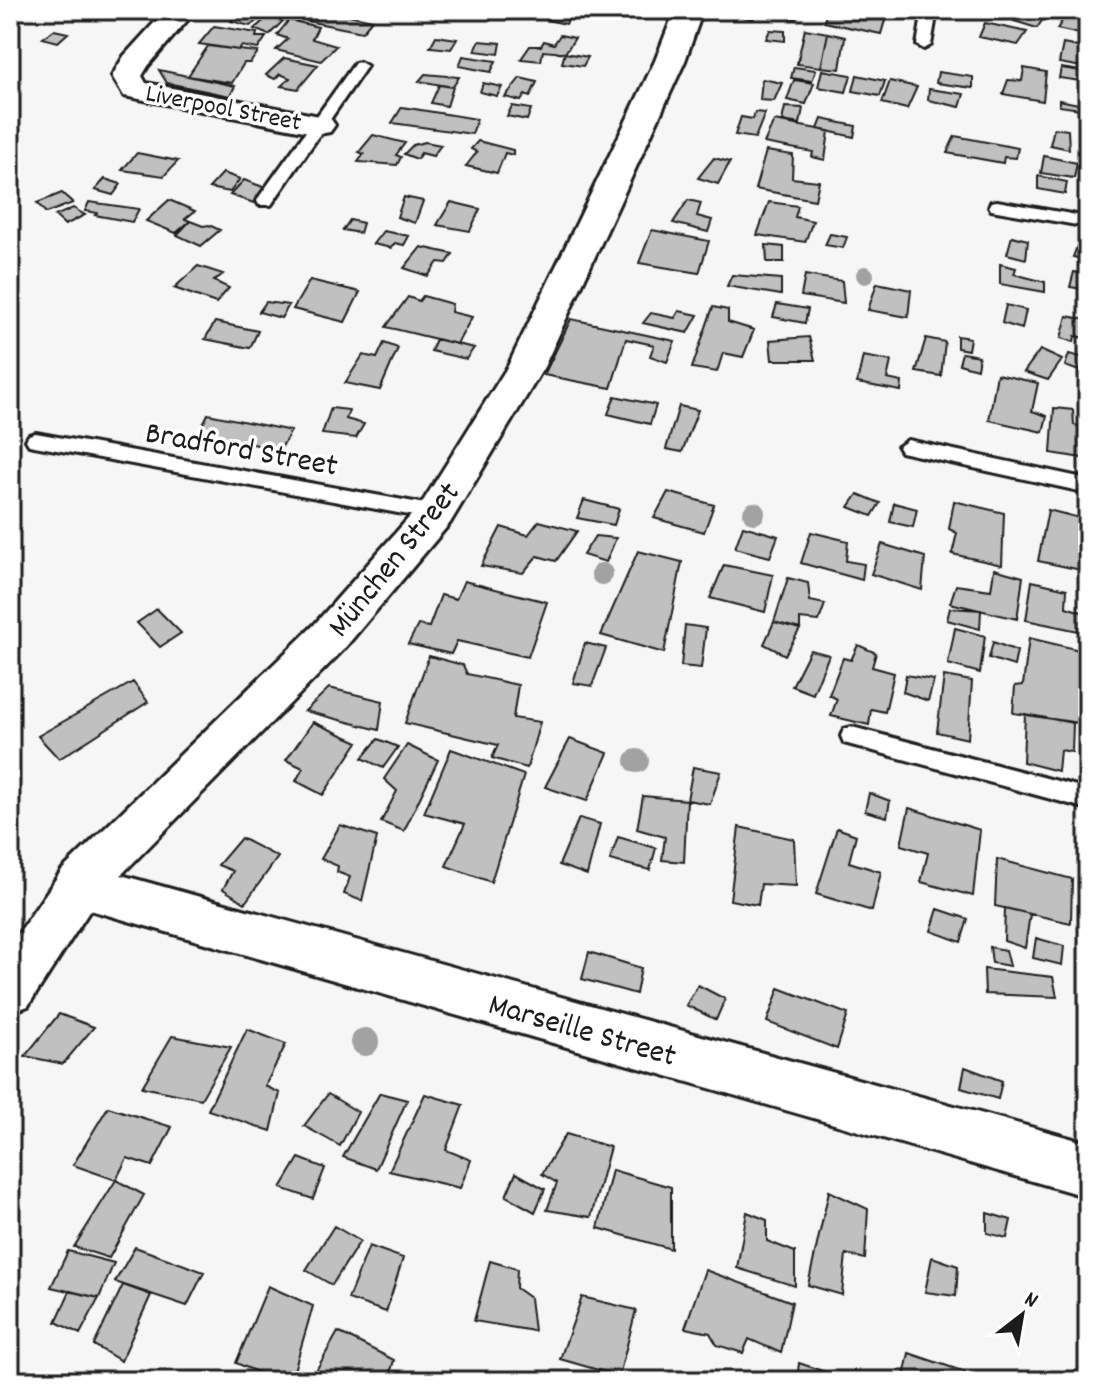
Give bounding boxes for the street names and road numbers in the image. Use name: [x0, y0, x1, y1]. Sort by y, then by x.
street label: Liverpool Street: [142, 76, 305, 143]
street label: Bradford Street: [141, 412, 341, 491]
street label: München Street: [319, 473, 473, 649]
street label: Marseille Street: [482, 984, 681, 1082]

